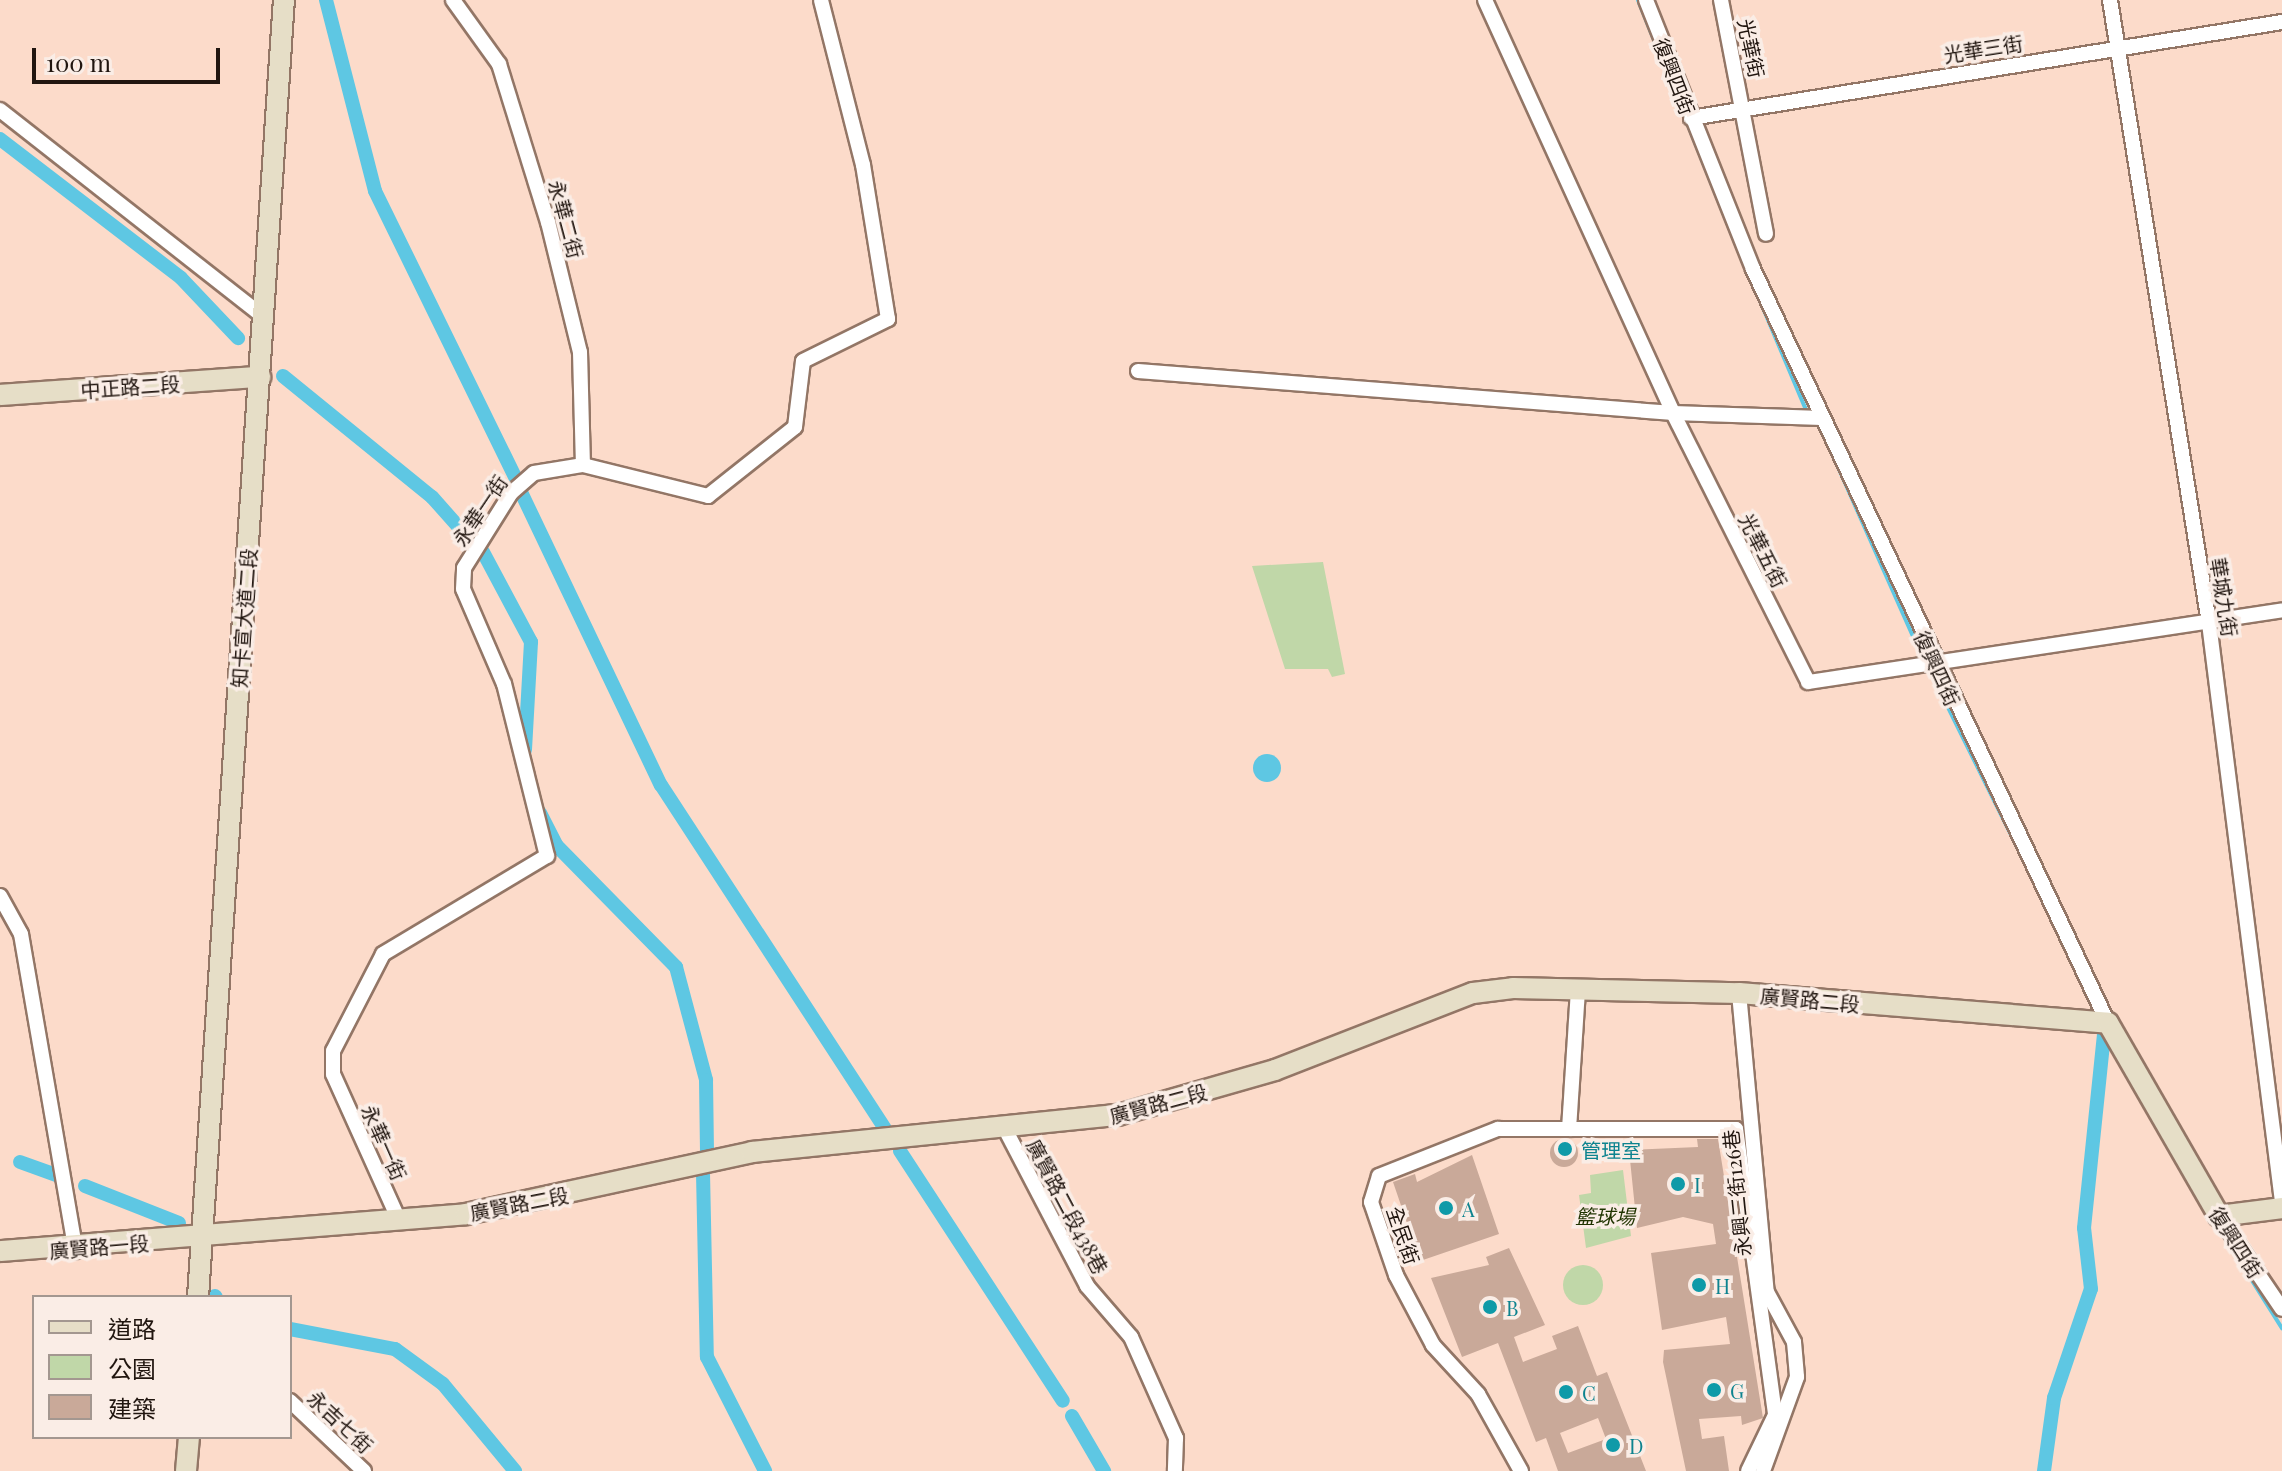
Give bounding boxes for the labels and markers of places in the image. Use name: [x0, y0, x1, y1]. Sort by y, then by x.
place label: 管理室: [1581, 1137, 1641, 1161]
marker: 管理室: [1556, 1140, 1574, 1158]
place label: I: [1694, 1172, 1701, 1196]
marker: I: [1669, 1175, 1687, 1193]
place label: A: [1462, 1196, 1475, 1220]
marker: A: [1437, 1199, 1455, 1217]
place label: H: [1715, 1273, 1730, 1297]
marker: H: [1690, 1276, 1708, 1294]
place label: B: [1506, 1295, 1518, 1319]
marker: B: [1481, 1298, 1499, 1316]
place label: G: [1730, 1378, 1744, 1402]
place label: C: [1582, 1380, 1596, 1404]
marker: G: [1705, 1381, 1723, 1399]
marker: C: [1557, 1383, 1575, 1401]
place label: D: [1629, 1433, 1643, 1457]
marker: D: [1604, 1436, 1622, 1454]

